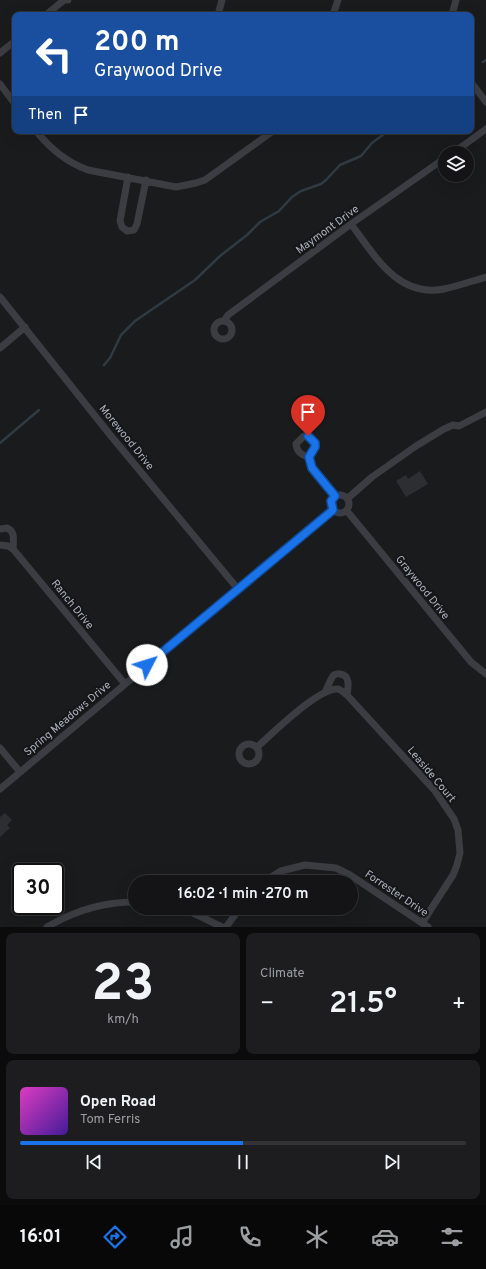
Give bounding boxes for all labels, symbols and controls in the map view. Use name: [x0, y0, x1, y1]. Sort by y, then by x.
text: 200 m: [94, 25, 180, 61]
icon: left: [28, 28, 80, 80]
text: Graywood Drive: [94, 60, 222, 83]
icon: arrive: [70, 104, 92, 126]
text: Then: [28, 106, 62, 125]
map controls: [438, 146, 474, 182]
button: layers: [438, 146, 474, 182]
street label: Maymont Drive: [293, 202, 362, 257]
pin: [291, 395, 325, 436]
icon: arrive: [297, 401, 319, 423]
street label: Morewood Drive: [96, 402, 157, 473]
street label: Graywood Drive: [392, 553, 452, 623]
street label: Ranch Drive: [48, 577, 97, 632]
position arrow: [126, 644, 168, 686]
street label: Spring Meadows Drive: [21, 678, 114, 759]
street label: Leaside Court: [404, 744, 459, 805]
speed limit sign: 30: [12, 863, 64, 915]
street label: Forrester Drive: [362, 867, 431, 920]
text: 16:02 · 1 min · 270 m: [178, 885, 308, 904]
text: 23: [92, 953, 154, 1019]
text: Climate: [260, 966, 305, 982]
text: 21.5°: [329, 986, 397, 1023]
text: −: [260, 991, 274, 1018]
text: +: [452, 991, 466, 1018]
text: km/h: [107, 1012, 139, 1028]
text: Open Road: [80, 1093, 156, 1112]
text: Tom Ferris: [80, 1112, 140, 1128]
icon: previous: [83, 1151, 105, 1173]
icon: pause: [232, 1151, 254, 1173]
icon: next: [381, 1151, 403, 1173]
icon: directions: [101, 1223, 129, 1251]
icon: music: [168, 1223, 196, 1251]
icon: phone: [236, 1223, 264, 1251]
icon: climate: [303, 1223, 331, 1251]
icon: car: [371, 1223, 399, 1251]
icon: filters: [438, 1223, 466, 1251]
text: 16:01: [20, 1226, 61, 1249]

